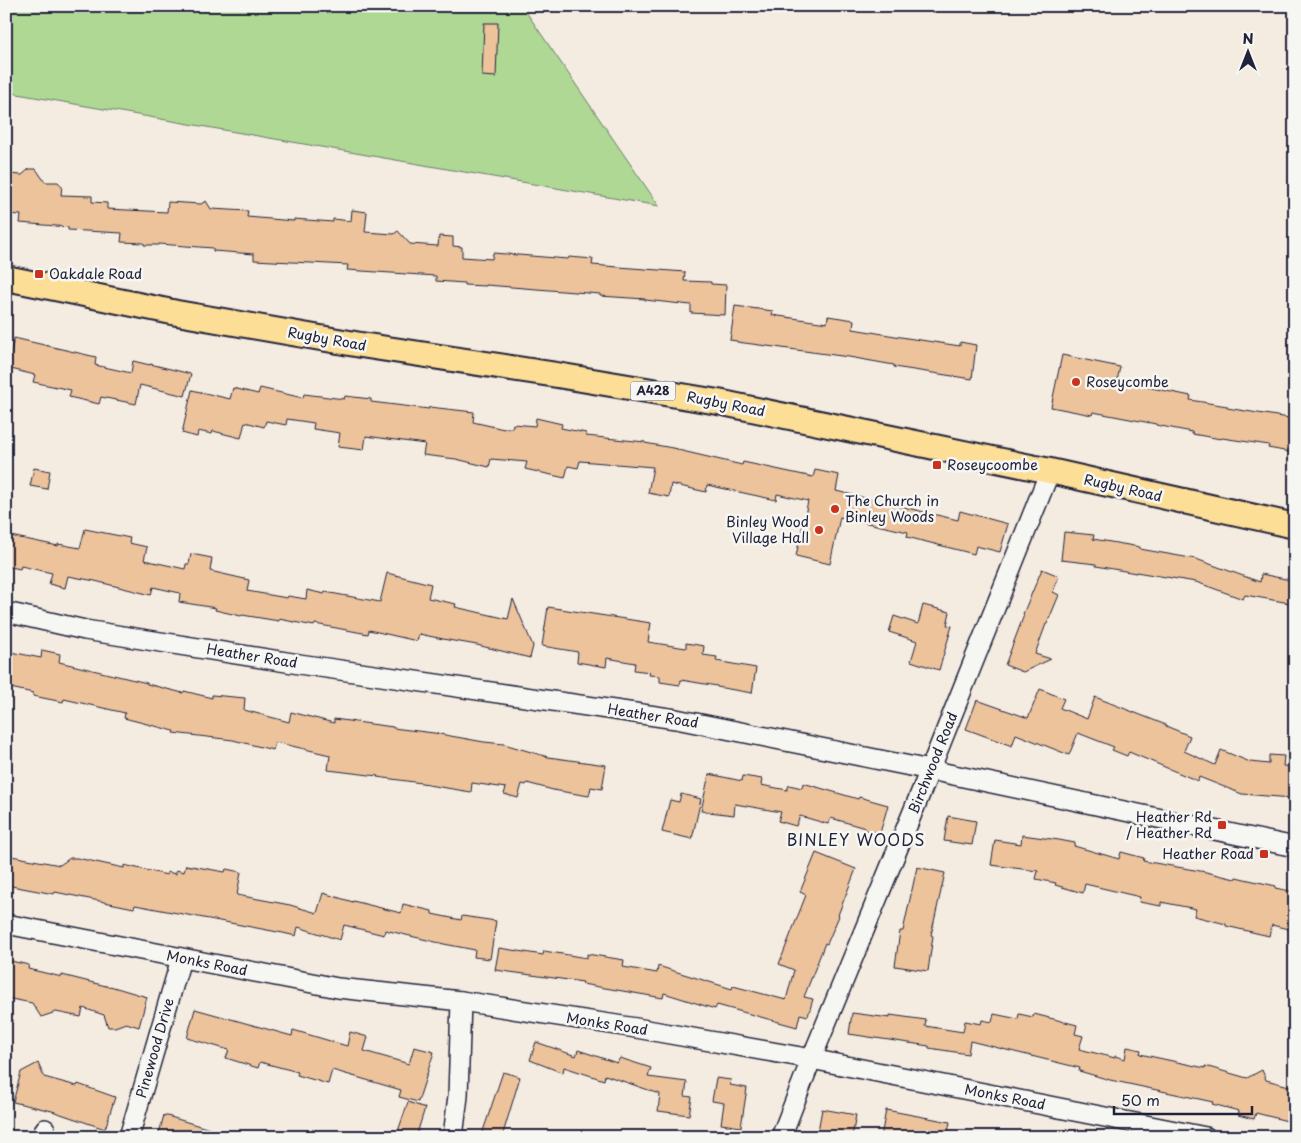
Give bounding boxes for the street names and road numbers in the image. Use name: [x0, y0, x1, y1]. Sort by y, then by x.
street label: Rugby Road: [286, 321, 368, 356]
road number: A428: [630, 382, 676, 401]
street label: Rugby Road: [685, 386, 767, 421]
street label: Rugby Road: [1082, 468, 1164, 507]
street label: Heather Road: [205, 638, 299, 673]
street label: Heather Road: [606, 698, 700, 733]
street label: Birchwood Road: [903, 709, 963, 817]
street label: Monks Road: [165, 944, 249, 981]
street label: Pinewood Drive: [130, 995, 179, 1100]
street label: Monks Road: [565, 1007, 649, 1040]
street label: Monks Road: [963, 1078, 1047, 1115]

